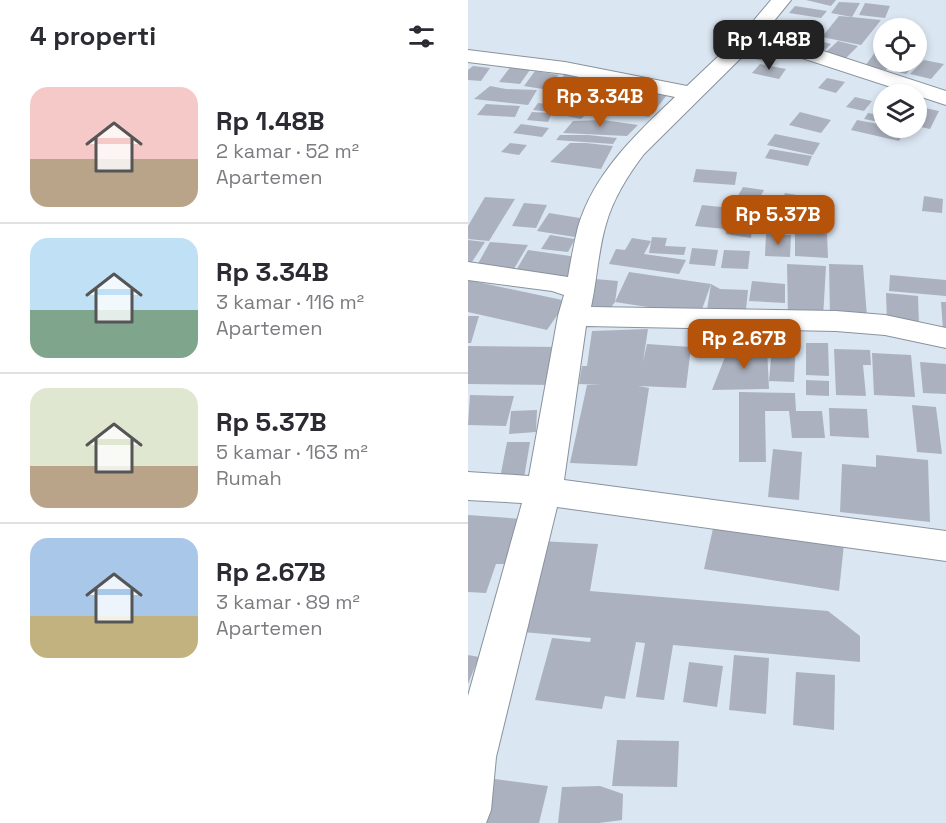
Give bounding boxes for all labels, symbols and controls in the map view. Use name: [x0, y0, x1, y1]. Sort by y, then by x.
map controls: [873, 18, 927, 138]
button: locate: [873, 18, 927, 72]
text: 4 properti: [30, 19, 156, 53]
icon: filters: [405, 20, 438, 53]
pin: Rp 1.48B: [707, 20, 831, 71]
text: Rp 1.48B: [727, 26, 811, 52]
pin: Rp 3.34B: [538, 77, 662, 128]
text: Rp 3.34B: [557, 83, 643, 109]
button: layers: [873, 84, 927, 138]
text: Rp 1.48B: [216, 104, 325, 138]
icon: home: [78, 111, 150, 183]
text: 2 kamar · 52 m²: [216, 138, 359, 164]
text: Apartemen: [216, 164, 323, 190]
pin: Rp 5.37B: [716, 195, 840, 246]
text: Rp 5.37B: [736, 201, 820, 227]
text: Rp 3.34B: [216, 255, 329, 289]
icon: home: [78, 262, 150, 334]
text: 3 kamar · 116 m²: [216, 289, 364, 315]
text: Apartemen: [216, 315, 323, 341]
pin: Rp 2.67B: [682, 319, 806, 370]
text: Rp 2.67B: [702, 325, 786, 351]
text: Rp 5.37B: [216, 405, 326, 439]
icon: home: [78, 412, 150, 484]
text: 5 kamar · 163 m²: [216, 439, 368, 465]
text: Rumah: [216, 465, 282, 491]
text: Rp 2.67B: [216, 555, 326, 589]
icon: home: [78, 562, 150, 634]
text: 3 kamar · 89 m²: [216, 589, 360, 615]
text: Apartemen: [216, 615, 323, 641]

